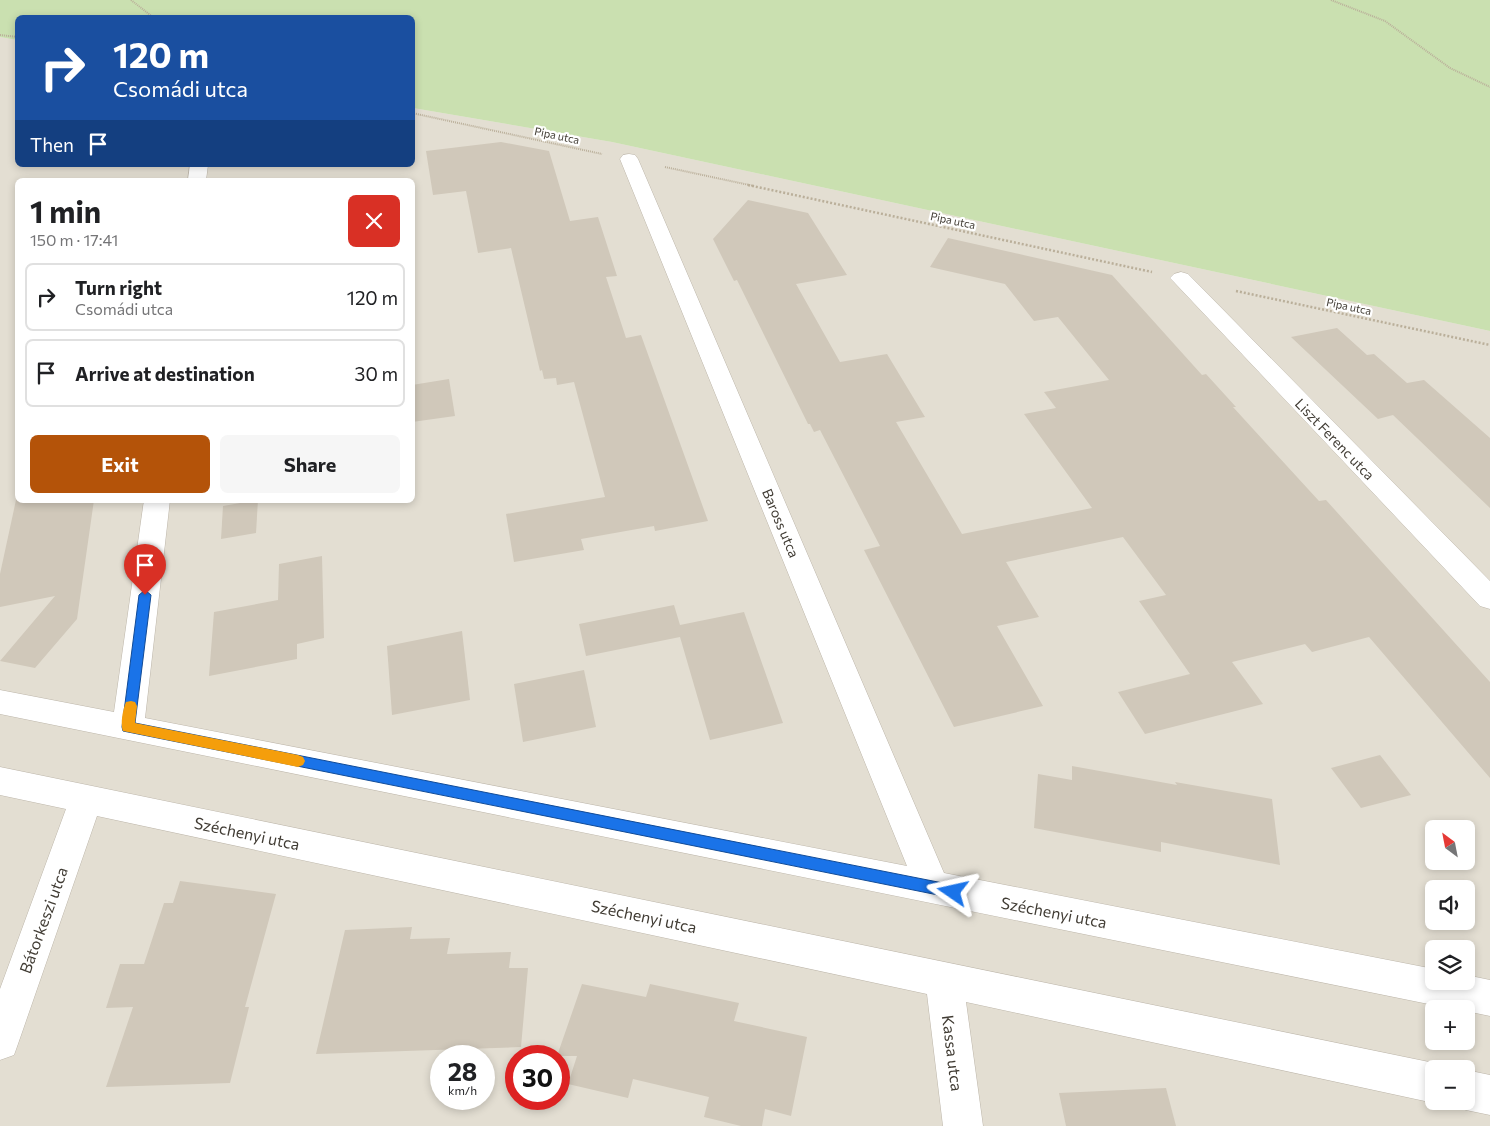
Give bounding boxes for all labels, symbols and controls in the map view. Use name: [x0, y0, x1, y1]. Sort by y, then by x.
text: 120 m: [113, 32, 209, 75]
icon: right: [30, 35, 95, 100]
text: Csomádi utca: [113, 75, 248, 102]
street label: Pipa utca: [533, 124, 581, 146]
icon: arrive: [84, 130, 112, 158]
text: Then: [30, 133, 74, 156]
text: 1 min: [30, 192, 101, 229]
button: close: [348, 195, 400, 247]
street label: Pipa utca: [929, 209, 977, 231]
text: 150 m · 17:41: [30, 230, 118, 249]
text: Turn right: [75, 276, 162, 299]
icon: right: [32, 283, 60, 311]
text: 120 m: [347, 286, 398, 309]
street label: Pipa utca: [1325, 295, 1373, 317]
text: Csomádi utca: [75, 299, 173, 318]
icon: arrive: [32, 359, 60, 387]
text: Arrive at destination: [75, 362, 255, 385]
text: 30 m: [355, 362, 398, 385]
street label: Liszt Ferenc utca: [1292, 395, 1378, 483]
button: Exit: [30, 435, 210, 493]
button: Share: [220, 435, 400, 493]
street label: Baross utca: [759, 486, 803, 560]
pin: [124, 544, 166, 595]
icon: arrive: [131, 551, 159, 579]
street label: Széchenyi utca: [193, 813, 301, 853]
north arrow: [1425, 820, 1475, 870]
map controls: [1425, 820, 1475, 1110]
street label: Bátorkeszi utca: [15, 864, 71, 976]
position arrow: [926, 865, 978, 917]
button: sound: [1425, 880, 1475, 930]
street label: Széchenyi utca: [999, 892, 1109, 932]
street label: Széchenyi utca: [590, 896, 698, 936]
button: layers: [1425, 940, 1475, 990]
button: +: [1425, 1000, 1475, 1050]
street label: Kassa utca: [939, 1014, 967, 1092]
speed limit sign: 30: [505, 1045, 570, 1110]
text: 28: [448, 1056, 477, 1086]
button: −: [1425, 1060, 1475, 1110]
text: km/h: [448, 1083, 477, 1097]

